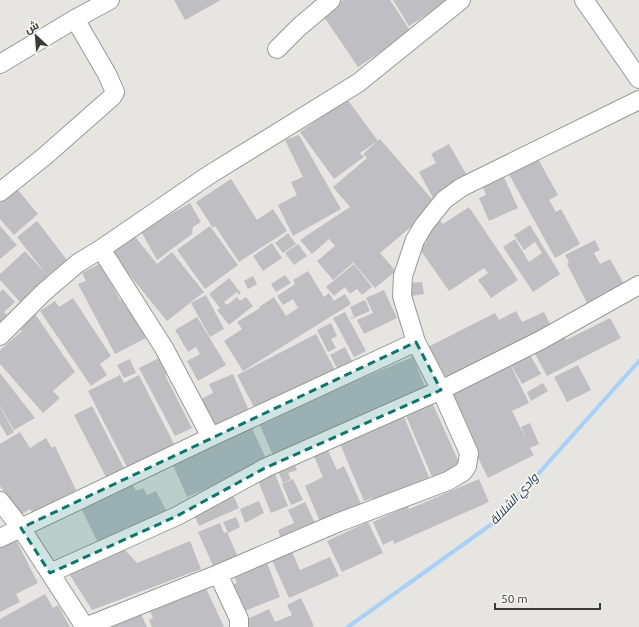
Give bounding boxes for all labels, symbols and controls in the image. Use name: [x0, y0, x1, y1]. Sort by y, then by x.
north arrow: [16, 16, 56, 56]
text: ش: [23, 19, 41, 36]
water label: وادي الشلالة: [487, 470, 544, 529]
scale bar: [495, 585, 600, 611]
text: 50 m: [501, 592, 528, 605]

